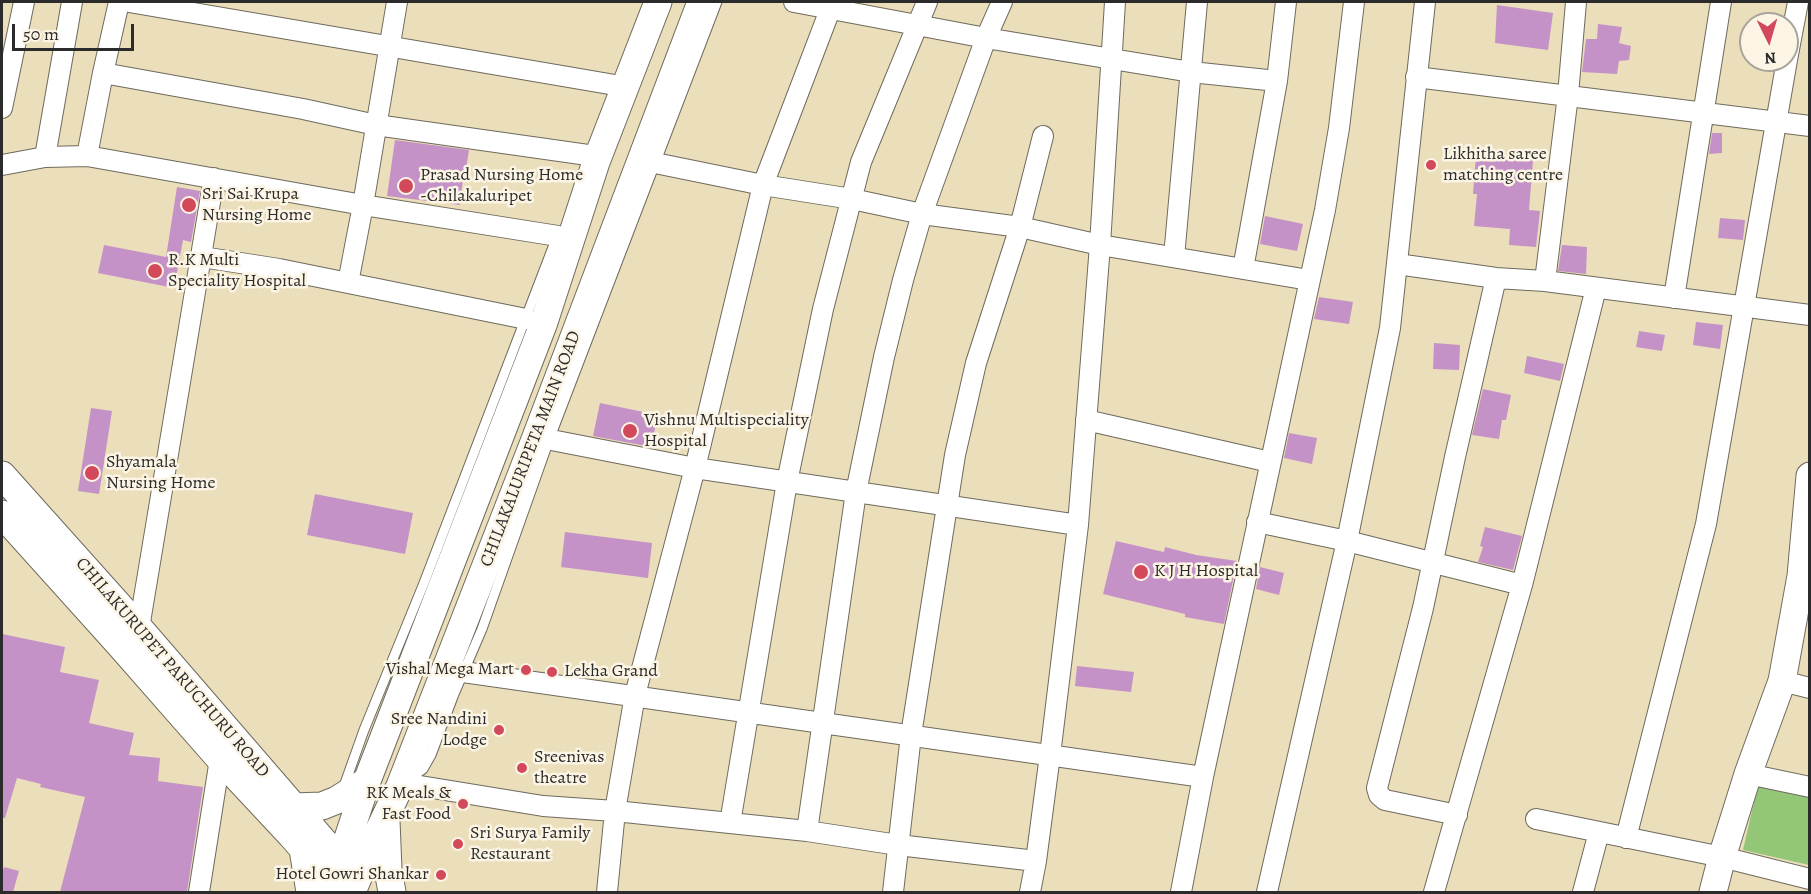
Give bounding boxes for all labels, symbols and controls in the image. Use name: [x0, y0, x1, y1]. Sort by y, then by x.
scale bar: [15, 12, 136, 50]
north arrow: [1739, 12, 1799, 72]
text: 50 m: [23, 22, 59, 46]
text: N: [1764, 46, 1777, 69]
place label: Likhitha saree matching centre: [1443, 144, 1563, 186]
marker: Likhitha saree matching centre: [1424, 158, 1438, 172]
place label: Prasad Nursing Home -Chilakaluripet: [420, 165, 583, 207]
marker: Prasad Nursing Home -Chilakaluripet: [397, 177, 415, 195]
place label: Sri Sai Krupa Nursing Home: [202, 184, 312, 226]
marker: Sri Sai Krupa Nursing Home: [180, 196, 198, 214]
place label: R.K Multi Speciality Hospital: [168, 250, 306, 292]
marker: R.K Multi Speciality Hospital: [146, 262, 164, 280]
street label: CHILAKALURIPETA MAIN ROAD: [476, 328, 586, 570]
place label: Vishnu Multispeciality Hospital: [644, 410, 809, 452]
marker: Vishnu Multispeciality Hospital: [621, 422, 639, 440]
place label: Shyamala Nursing Home: [106, 452, 216, 494]
marker: Shyamala Nursing Home: [83, 464, 101, 482]
street label: CHILAKURUPET PARUCHURU ROAD: [71, 554, 273, 782]
place label: K J H Hospital: [1154, 561, 1258, 583]
marker: K J H Hospital: [1132, 563, 1150, 581]
place label: Vishal Mega Mart: [386, 659, 514, 681]
place label: Lekha Grand: [564, 661, 658, 683]
marker: Vishal Mega Mart: [519, 663, 533, 677]
marker: Lekha Grand: [545, 665, 559, 679]
place label: Sree Nandini Lodge: [391, 709, 487, 752]
marker: Sree Nandini Lodge: [492, 723, 506, 737]
place label: Sreenivas theatre: [534, 747, 604, 789]
marker: Sreenivas theatre: [515, 761, 529, 775]
place label: RK Meals & Fast Food: [366, 783, 451, 826]
marker: RK Meals & Fast Food: [456, 797, 470, 811]
place label: Sri Surya Family Restaurant: [470, 823, 590, 866]
marker: Sri Surya Family Restaurant: [451, 837, 465, 851]
place label: Hotel Gowri Shankar: [275, 864, 429, 886]
marker: Hotel Gowri Shankar: [434, 868, 448, 882]

